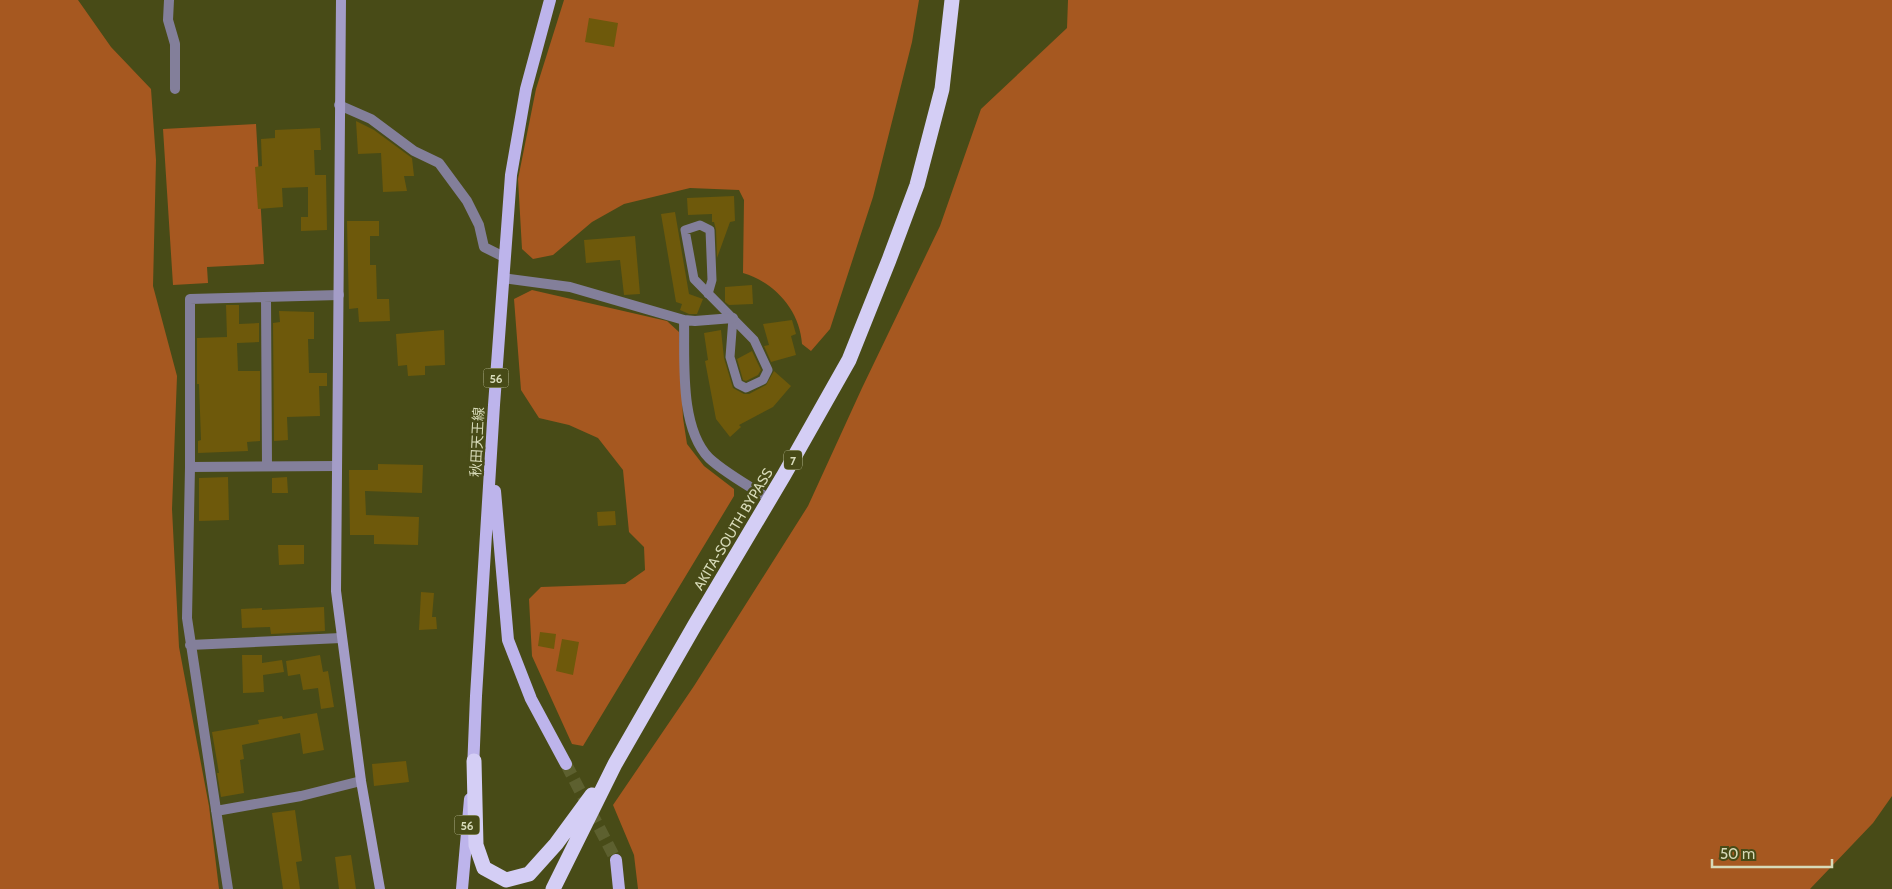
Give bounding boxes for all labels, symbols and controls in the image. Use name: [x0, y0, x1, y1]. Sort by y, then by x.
road number: 56: [484, 368, 508, 388]
street label: 秋田天王線: [466, 407, 488, 477]
road number: 7: [784, 450, 802, 470]
street label: AKITA-SOUTH BYPASS: [689, 465, 777, 593]
road number: 56: [454, 816, 480, 834]
scale bar: [1712, 836, 1832, 868]
text: 50 m: [1720, 845, 1755, 863]

